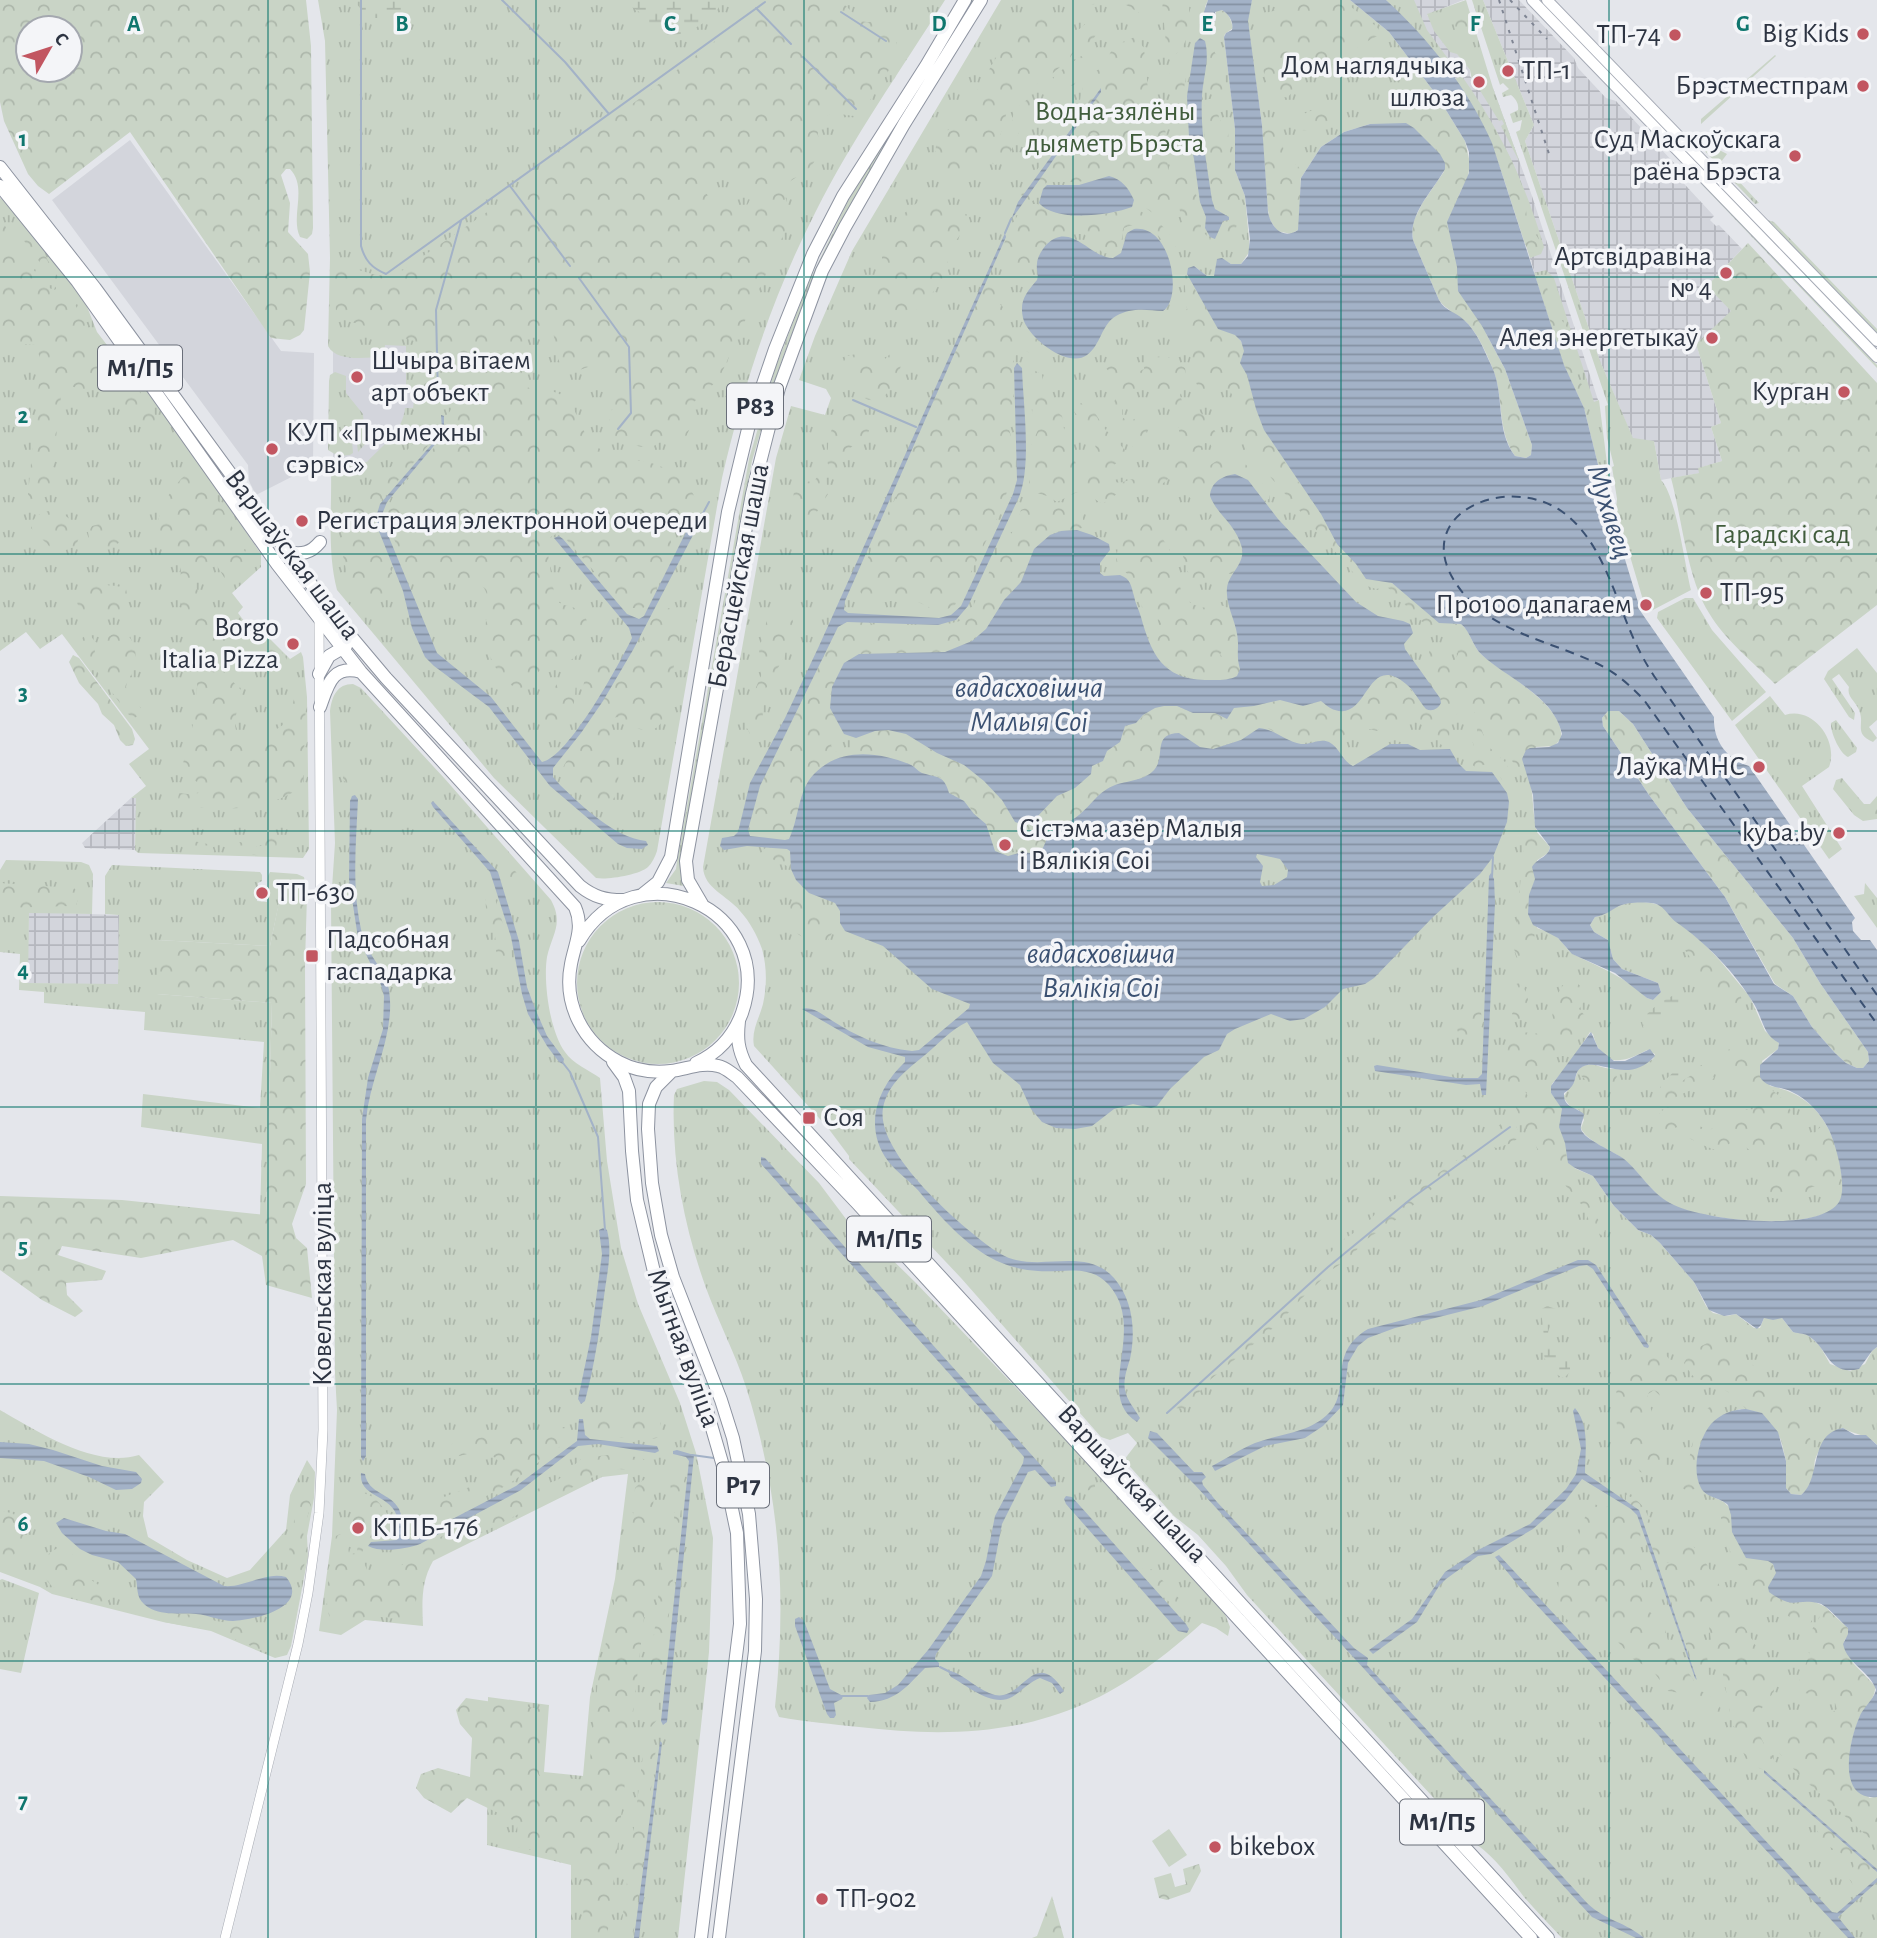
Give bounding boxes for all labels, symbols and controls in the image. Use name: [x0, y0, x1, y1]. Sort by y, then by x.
text: A: [127, 13, 141, 36]
text: B: [395, 13, 409, 36]
text: C: [664, 13, 676, 36]
text: D: [931, 13, 947, 36]
text: E: [1201, 13, 1213, 36]
text: F: [1470, 13, 1481, 36]
text: G: [1736, 13, 1750, 36]
north arrow: [14, 14, 84, 84]
place label: Big Kids: [1762, 20, 1849, 48]
place label: ТП-74: [1596, 21, 1661, 49]
marker: Big Kids: [1855, 26, 1871, 42]
marker: ТП-74: [1667, 27, 1683, 43]
text: С: [50, 29, 72, 49]
place label: Дом наглядчыка шлюза: [1281, 52, 1465, 112]
place label: ТП-1: [1522, 57, 1571, 85]
marker: ТП-1: [1500, 63, 1516, 79]
place label: Брэстместпрам: [1675, 72, 1849, 100]
marker: Дом наглядчыка шлюза: [1471, 74, 1487, 90]
marker: Брэстместпрам: [1855, 78, 1871, 94]
park label: Водна-зялёны дыяметр Брэста: [1025, 98, 1205, 158]
place label: Суд Маскоўскага раёна Брэста: [1593, 126, 1781, 186]
text: 1: [19, 128, 27, 151]
marker: Суд Маскоўскага раёна Брэста: [1787, 148, 1803, 164]
place label: Артсвідравіна № 4: [1554, 243, 1712, 303]
marker: Артсвідравіна № 4: [1718, 265, 1734, 281]
place label: Алея энергетыкаў: [1499, 324, 1698, 352]
marker: Алея энергетыкаў: [1704, 330, 1720, 346]
road number: М1/П5: [98, 346, 182, 390]
place label: Шчыра вiтаем арт объект: [371, 347, 531, 407]
marker: Шчыра вiтаем арт объект: [349, 369, 365, 385]
place label: Курган: [1751, 378, 1830, 406]
road number: Р83: [727, 384, 783, 428]
marker: Курган: [1836, 384, 1852, 400]
text: 2: [18, 405, 29, 428]
place label: КУП «Прымежны сэрвіс»: [286, 419, 482, 479]
marker: КУП «Прымежны сэрвіс»: [264, 441, 280, 457]
street label: Берасцейская шаша: [703, 461, 775, 691]
water label: Мухавец: [1582, 461, 1638, 563]
street label: Варшаўская шаша: [219, 465, 365, 645]
place label: Регистрация электронной очереди: [316, 507, 708, 535]
marker: Регистрация электронной очереди: [294, 513, 310, 529]
park label: Гарадскі сад: [1714, 521, 1850, 549]
place label: ТП-95: [1720, 579, 1784, 607]
marker: ТП-95: [1698, 585, 1714, 601]
place label: Про100 дапагаем: [1436, 591, 1632, 619]
marker: Про100 дапагаем: [1638, 597, 1654, 613]
place label: Borgo Italia Pizza: [161, 614, 279, 674]
marker: Borgo Italia Pizza: [285, 636, 301, 652]
water label: вадасховішча Малыя Соі: [955, 673, 1103, 737]
text: 3: [18, 682, 28, 705]
place label: Лаўка МНС: [1617, 753, 1745, 781]
marker: Лаўка МНС: [1751, 759, 1767, 775]
place label: Сістэма азёр Малыя і Вялікія Соі: [1019, 815, 1243, 875]
place label: kyba.by: [1742, 819, 1825, 847]
marker: kyba.by: [1831, 825, 1847, 841]
marker: Сістэма азёр Малыя і Вялікія Соі: [997, 837, 1013, 853]
place label: ТП-630: [276, 879, 355, 907]
marker: ТП-630: [254, 885, 270, 901]
place label: Падсобная гаспадарка: [326, 926, 453, 986]
water label: вадасховішча Вялікія Соі: [1027, 939, 1175, 1003]
marker: Падсобная гаспадарка: [304, 948, 320, 964]
text: 4: [17, 959, 29, 982]
place label: Соя: [823, 1104, 864, 1132]
marker: Соя: [801, 1110, 817, 1126]
street label: Ковельская вуліца: [309, 1182, 337, 1386]
road number: М1/П5: [847, 1216, 931, 1262]
text: 5: [18, 1236, 28, 1259]
street label: Мытная вуліца: [641, 1265, 725, 1431]
street label: Варшаўская шаша: [1052, 1399, 1212, 1569]
road number: Р17: [717, 1462, 769, 1508]
text: 6: [17, 1513, 29, 1536]
place label: КТПБ-176: [372, 1514, 479, 1542]
marker: КТПБ-176: [350, 1520, 366, 1536]
text: 7: [18, 1790, 28, 1813]
road number: М1/П5: [1400, 1800, 1484, 1844]
place label: bikebox: [1229, 1833, 1315, 1861]
marker: bikebox: [1207, 1839, 1223, 1855]
place label: ТП-902: [836, 1885, 916, 1913]
marker: ТП-902: [814, 1891, 830, 1907]

